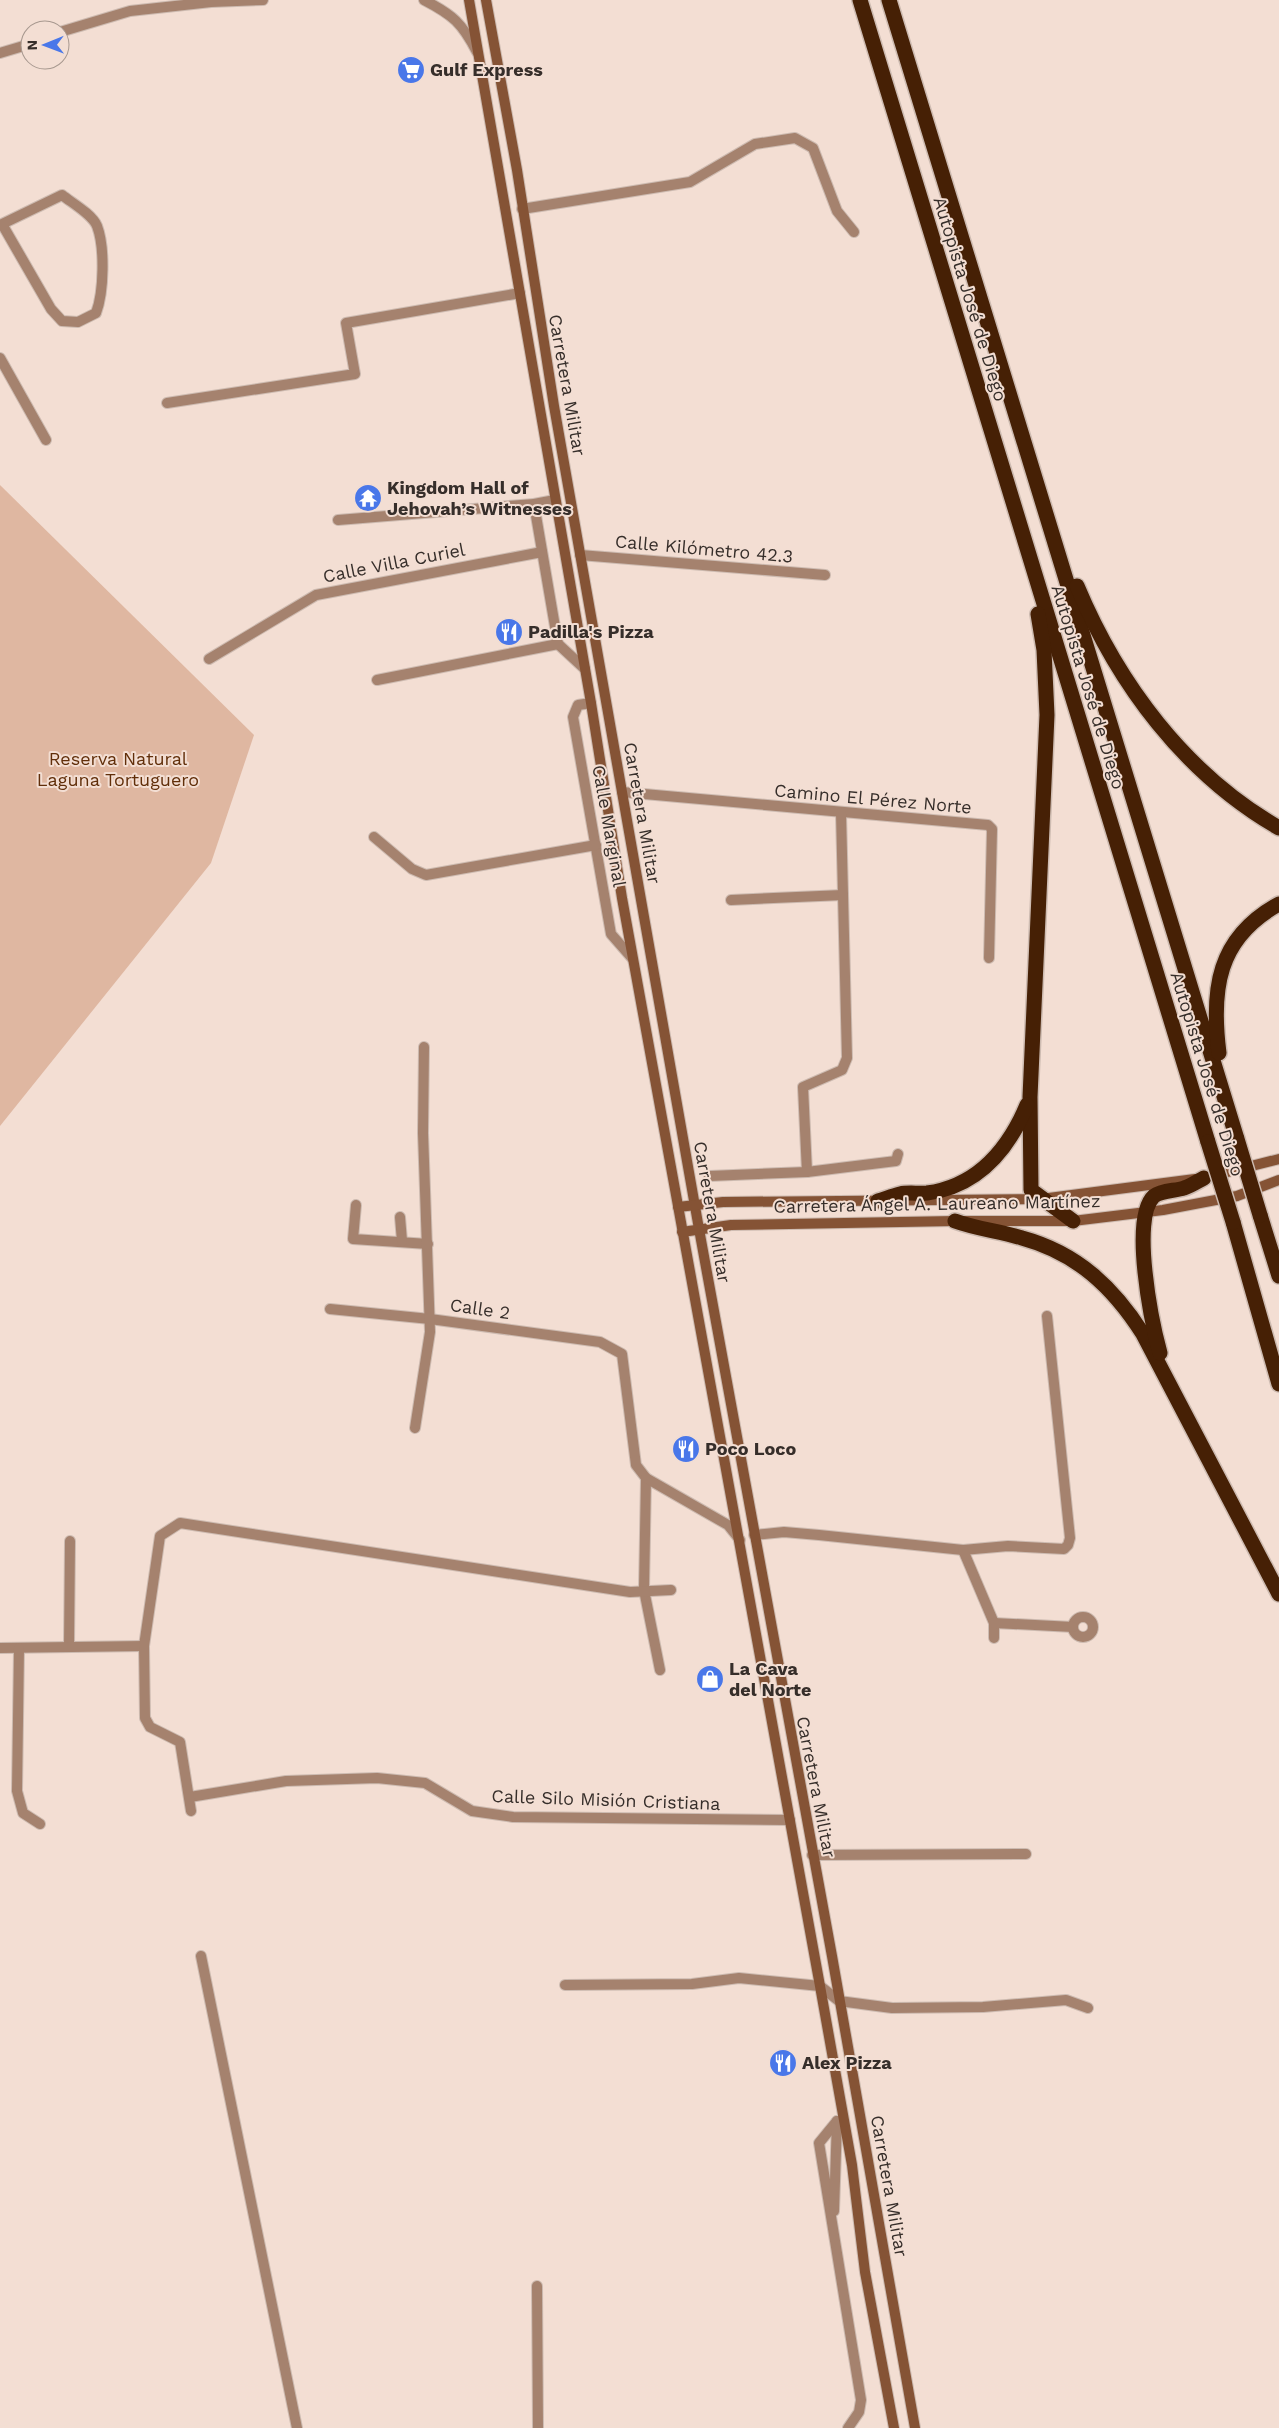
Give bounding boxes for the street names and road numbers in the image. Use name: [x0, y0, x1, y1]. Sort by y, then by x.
street label: Autopista José de Diego: [929, 194, 1012, 404]
street label: Carretera Militar: [545, 312, 590, 457]
street label: Calle Kilómetro 42.3: [614, 530, 794, 567]
street label: Calle Villa Curiel: [321, 538, 467, 587]
street label: Autopista José de Diego: [1047, 582, 1130, 792]
street label: Carretera Militar: [620, 740, 665, 885]
street label: Calle Marginal: [588, 763, 631, 889]
street label: Camino El Pérez Norte: [773, 779, 973, 818]
street label: Autopista José de Diego: [1166, 969, 1249, 1179]
street label: Carretera Militar: [690, 1139, 735, 1284]
street label: Carretera Ángel A. Laureano Martínez: [773, 1190, 1101, 1217]
street label: Calle 2: [449, 1294, 512, 1323]
street label: Carretera Militar: [792, 1714, 840, 1859]
street label: Calle Silo Misión Cristiana: [491, 1785, 721, 1814]
street label: Carretera Militar: [867, 2113, 912, 2258]

